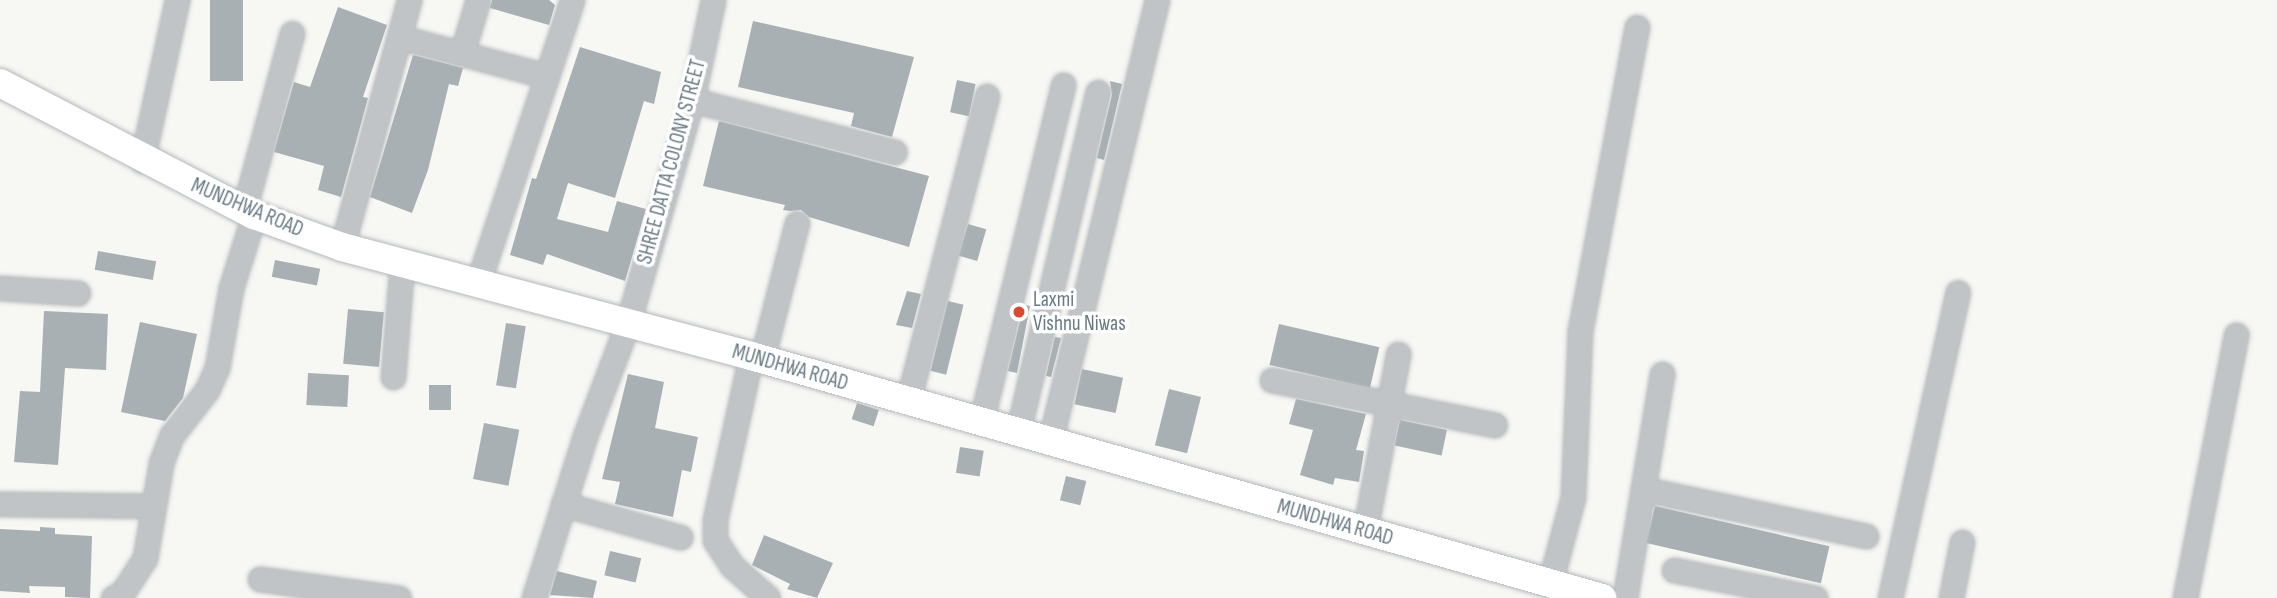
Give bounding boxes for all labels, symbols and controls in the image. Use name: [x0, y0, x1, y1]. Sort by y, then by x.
street label: SHREE DATTA COLONY STREET: [633, 57, 711, 267]
street label: MUNDHWA ROAD: [187, 173, 307, 243]
place label: Laxmi Vishnu Niwas: [1033, 287, 1126, 337]
marker: Laxmi Vishnu Niwas: [1011, 304, 1027, 320]
street label: MUNDHWA ROAD: [729, 339, 851, 397]
street label: MUNDHWA ROAD: [1274, 494, 1396, 552]

